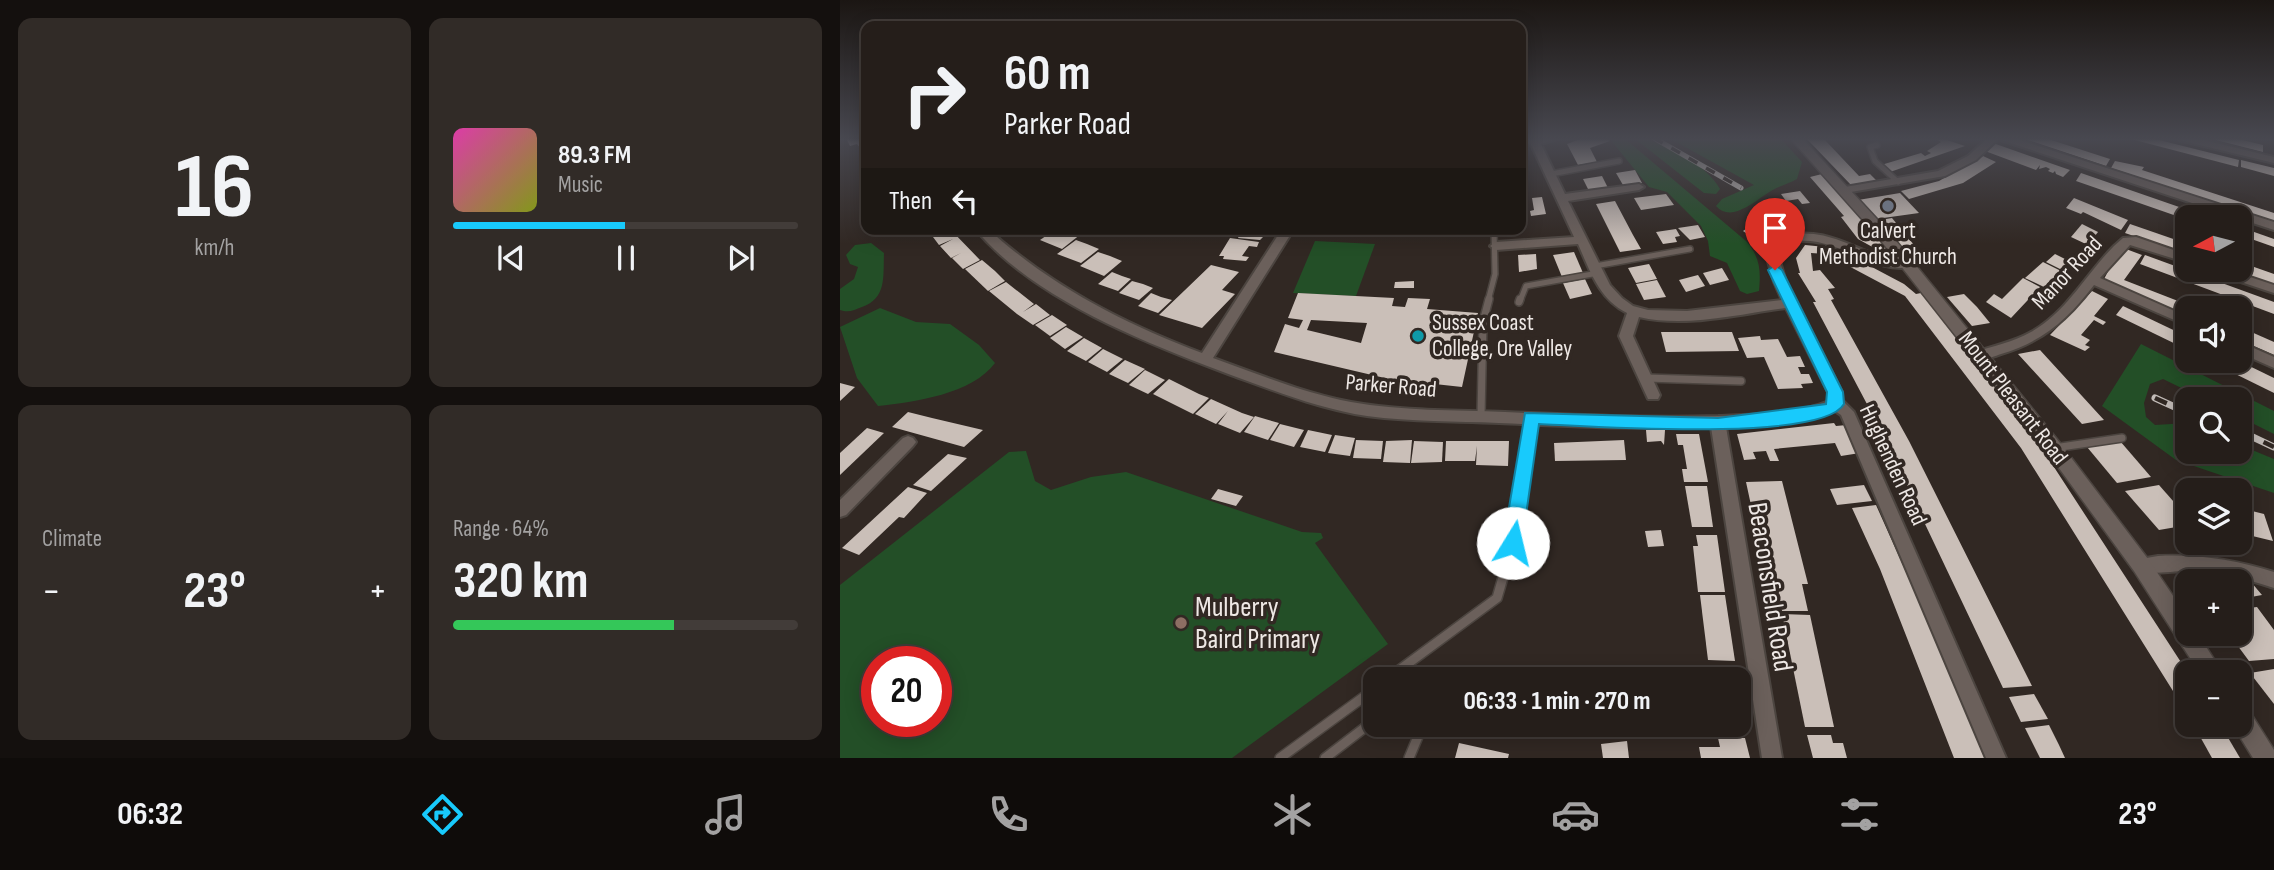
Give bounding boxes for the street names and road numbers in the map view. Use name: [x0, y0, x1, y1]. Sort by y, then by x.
street label: Manor Road: [2026, 230, 2108, 316]
street label: Mount Pleasant Road: [1952, 326, 2074, 470]
street label: Parker Road: [1344, 368, 1438, 404]
street label: Hughenden Road: [1853, 400, 1933, 530]
street label: Beaconsfield Road: [1740, 500, 1800, 674]

